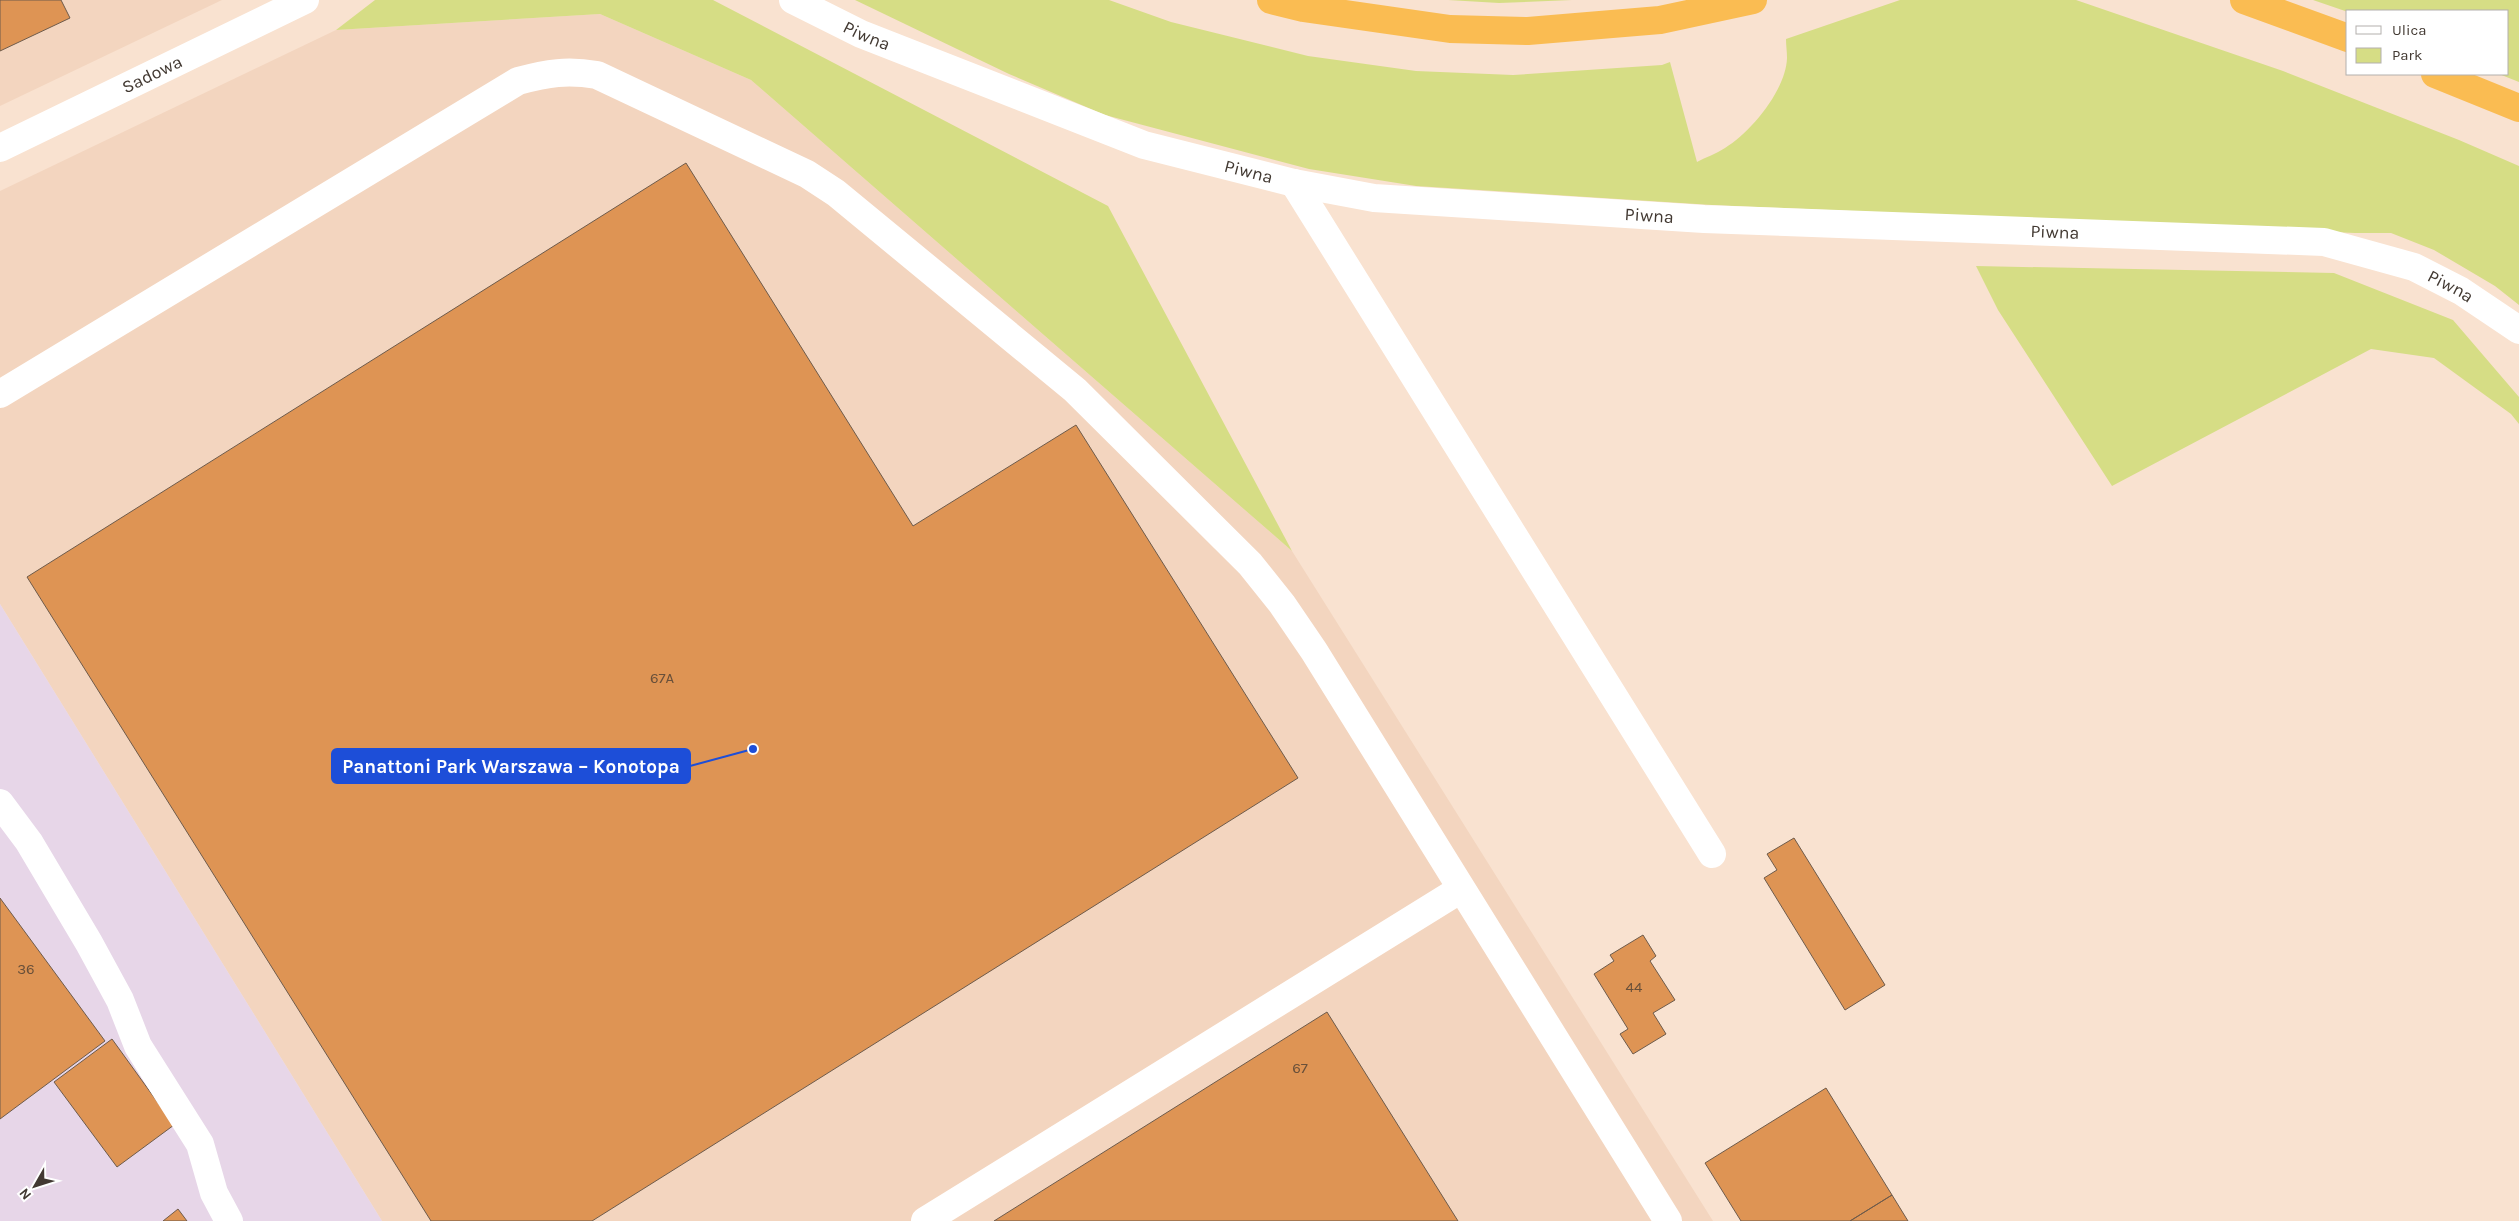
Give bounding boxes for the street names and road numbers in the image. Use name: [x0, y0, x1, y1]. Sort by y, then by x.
street label: Piwna: [839, 16, 893, 55]
street label: Sadowa: [118, 50, 186, 98]
street label: Piwna: [1222, 155, 1275, 188]
street label: Piwna: [1624, 203, 1675, 228]
street label: Piwna: [2030, 220, 2080, 244]
street label: Piwna: [2424, 265, 2478, 307]

